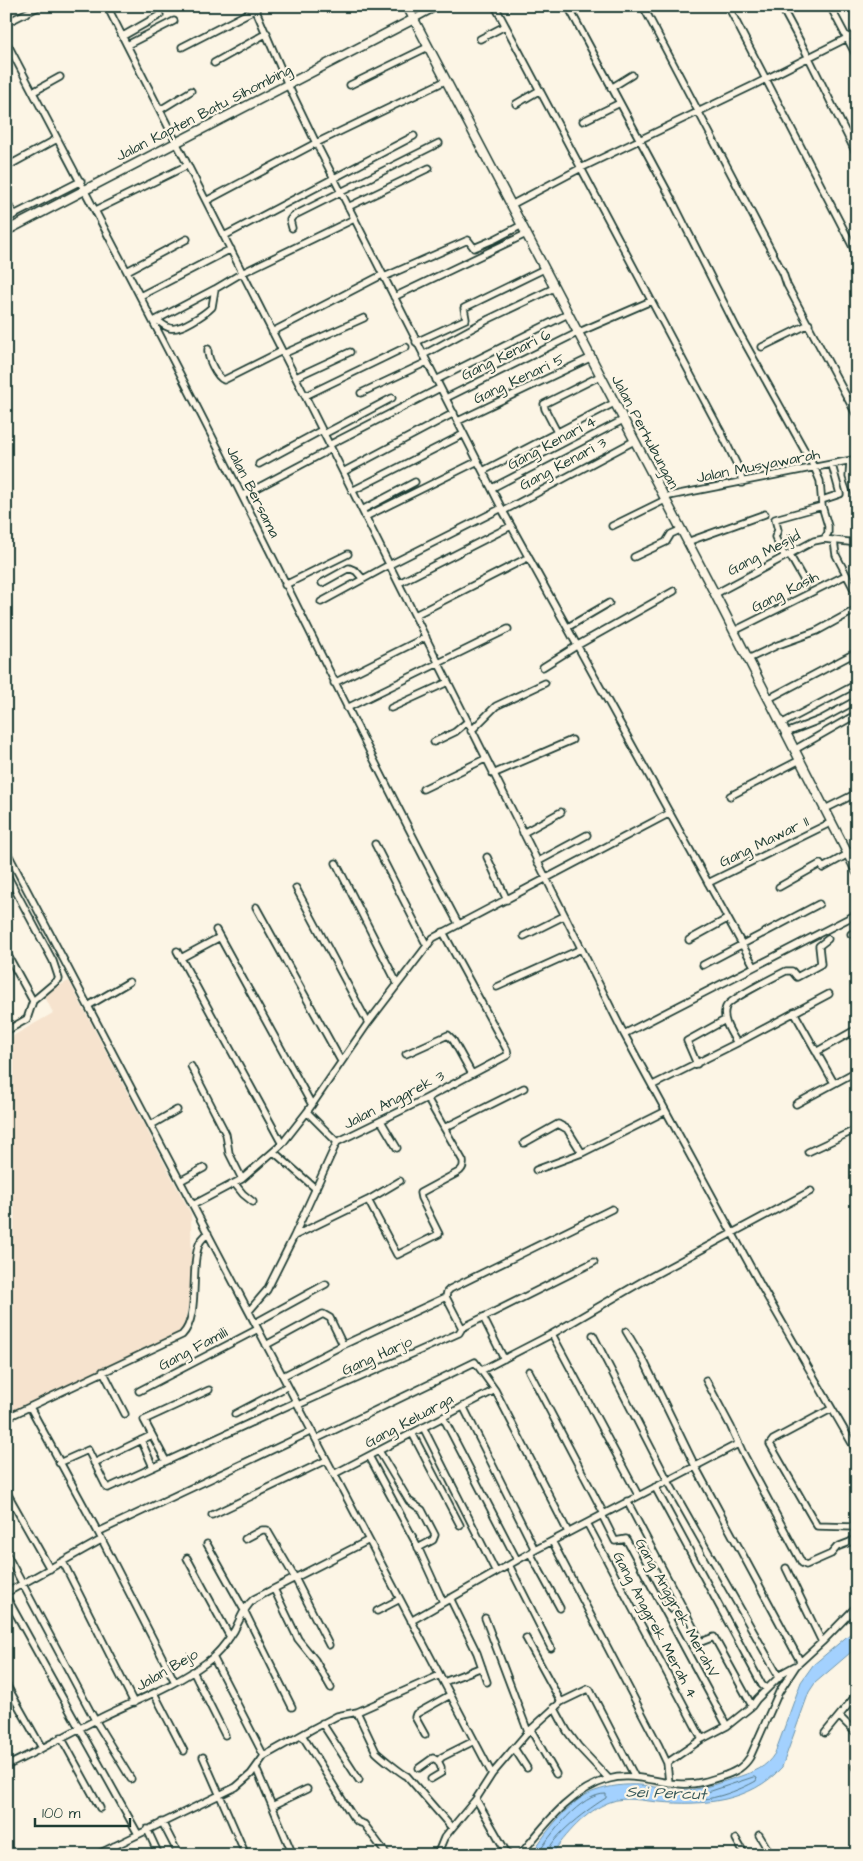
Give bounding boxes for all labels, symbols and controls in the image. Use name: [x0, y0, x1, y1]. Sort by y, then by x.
street label: Jalan Kapten Batu Sihombing: [112, 59, 296, 168]
street label: Gang Kenari 6: [458, 324, 555, 387]
street label: Gang Kenari 5: [470, 348, 569, 410]
street label: Jalan Perhubungan: [605, 371, 684, 494]
street label: Gang Kenari 4: [504, 411, 601, 476]
street label: Gang Kenari 3: [516, 432, 611, 497]
street label: Jalan Bersama: [221, 442, 285, 542]
street label: Jalan Musyawarah: [694, 444, 822, 489]
street label: Gang Mesjid: [724, 525, 805, 582]
street label: Gang Kasih: [748, 566, 823, 619]
street label: Gang Mawar 11: [716, 811, 813, 874]
street label: Jalan Anggrek 3: [340, 1065, 449, 1135]
street label: Gang Famili: [155, 1322, 233, 1377]
street label: Gang Harjo: [338, 1331, 417, 1382]
street label: Gang Keluarga: [361, 1389, 458, 1454]
street label: Gang Anggrek MerahV: [629, 1534, 724, 1683]
street label: Gang Anggrek Merah 4: [606, 1548, 703, 1703]
street label: Jalan Bejo: [132, 1643, 203, 1696]
water label: Sei Percut: [626, 1781, 708, 1805]
scale bar: [35, 1796, 130, 1828]
text: 100 m: [42, 1803, 81, 1824]

